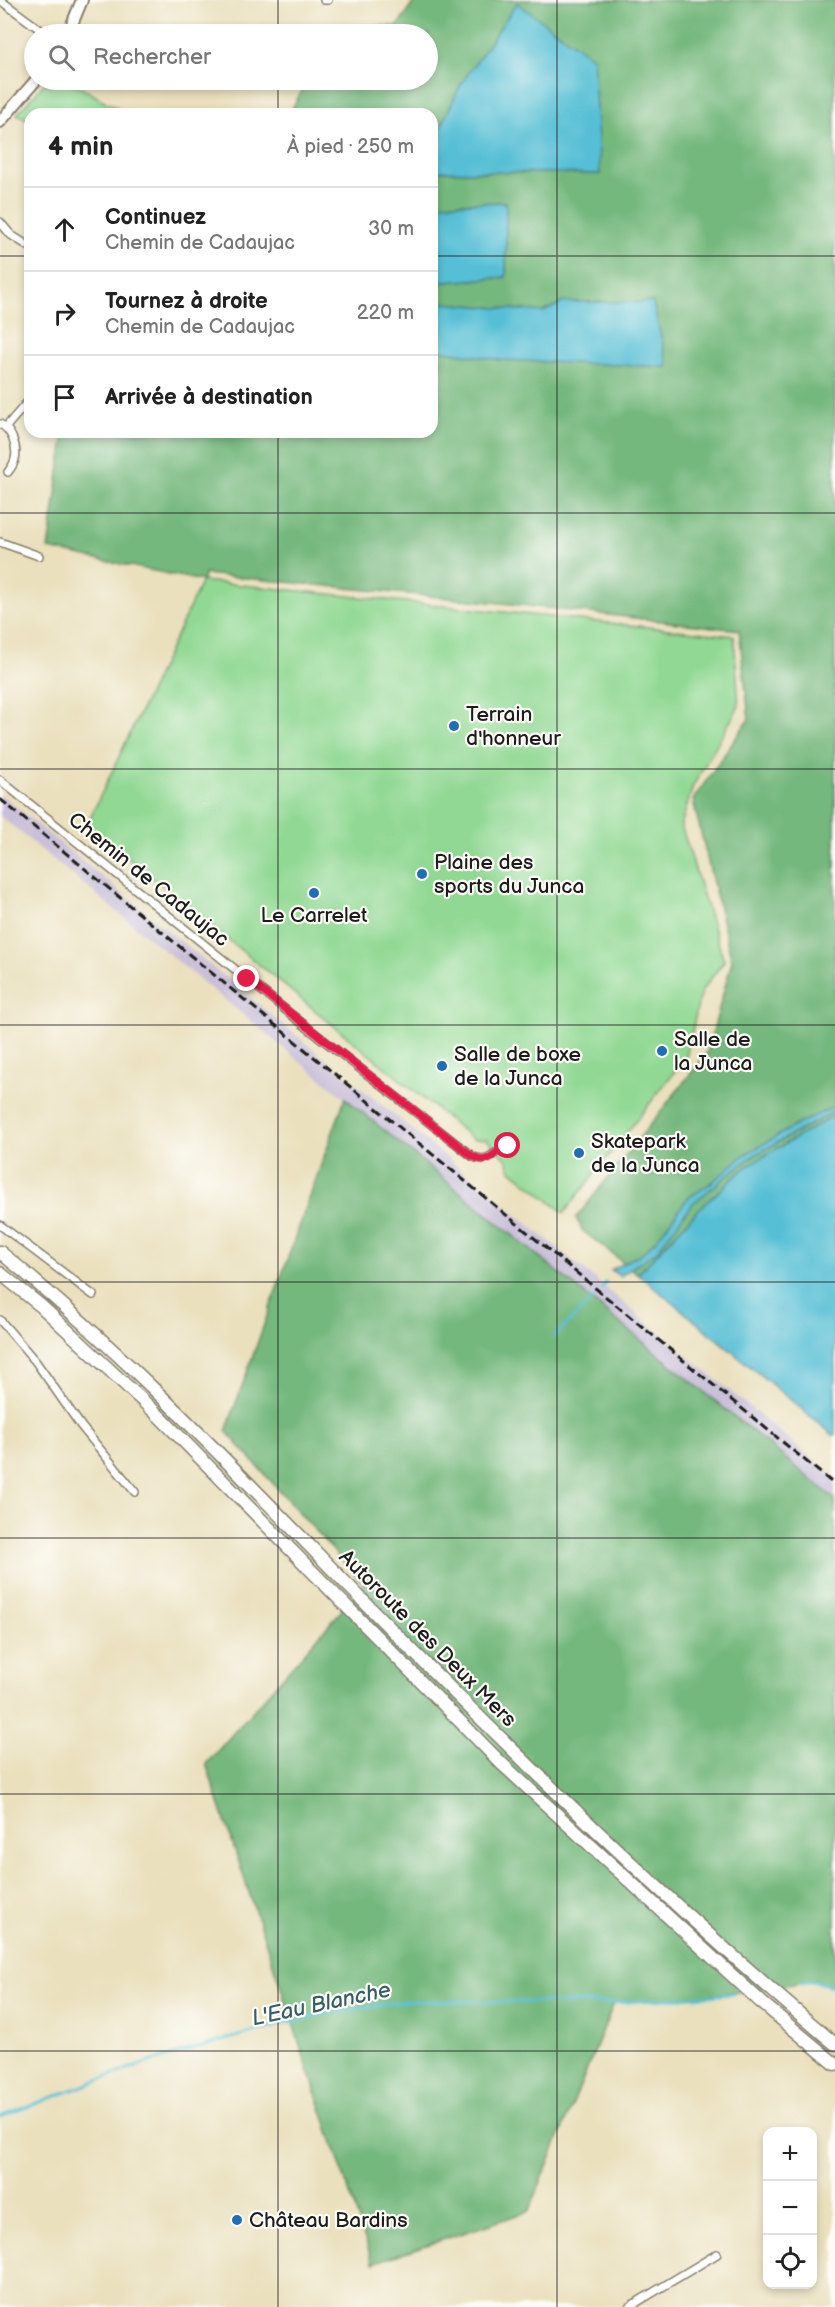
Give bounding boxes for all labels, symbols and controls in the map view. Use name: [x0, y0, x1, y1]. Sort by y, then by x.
search box: [24, 24, 438, 90]
icon: search: [45, 41, 78, 74]
text: Rechercher: [93, 44, 211, 71]
text: 4 min: [48, 132, 113, 163]
text: À pied · 250 m: [287, 135, 414, 159]
text: Continuez: [105, 204, 206, 231]
icon: ahead: [48, 213, 81, 246]
text: 30 m: [368, 217, 414, 241]
text: Chemin de Cadaujac: [105, 231, 295, 255]
text: Tournez à droite: [105, 288, 268, 315]
icon: right: [48, 297, 81, 330]
text: 220 m: [357, 301, 414, 325]
text: Chemin de Cadaujac: [105, 315, 295, 339]
icon: arrive: [48, 381, 81, 414]
text: Arrivée à destination: [105, 384, 313, 411]
place label: Terrain d'honneur: [466, 702, 561, 751]
marker: Terrain d'honneur: [447, 719, 461, 733]
street label: Chemin de Cadaujac: [63, 807, 234, 952]
place label: Plaine des sports du Junca: [434, 850, 584, 899]
marker: Plaine des sports du Junca: [415, 867, 429, 881]
marker: Le Carrelet: [307, 886, 321, 900]
place label: Le Carrelet: [260, 903, 368, 928]
route end: [233, 965, 259, 991]
place label: Salle de la Junca: [674, 1027, 753, 1076]
place label: Salle de boxe de la Junca: [454, 1042, 581, 1091]
marker: Salle de la Junca: [655, 1044, 669, 1058]
marker: Salle de boxe de la Junca: [435, 1059, 449, 1073]
place label: Skatepark de la Junca: [591, 1129, 700, 1178]
route start: [494, 1132, 520, 1158]
marker: Skatepark de la Junca: [572, 1146, 586, 1160]
street label: Autoroute des Deux Mers: [334, 1545, 521, 1732]
water label: L'Eau Blanche: [249, 1977, 393, 2032]
map controls: [763, 2127, 817, 2289]
button: +: [763, 2127, 817, 2181]
button: −: [763, 2181, 817, 2235]
place label: Château Bardins: [249, 2208, 408, 2233]
marker: Château Bardins: [230, 2213, 244, 2227]
button: locate: [763, 2235, 817, 2289]

